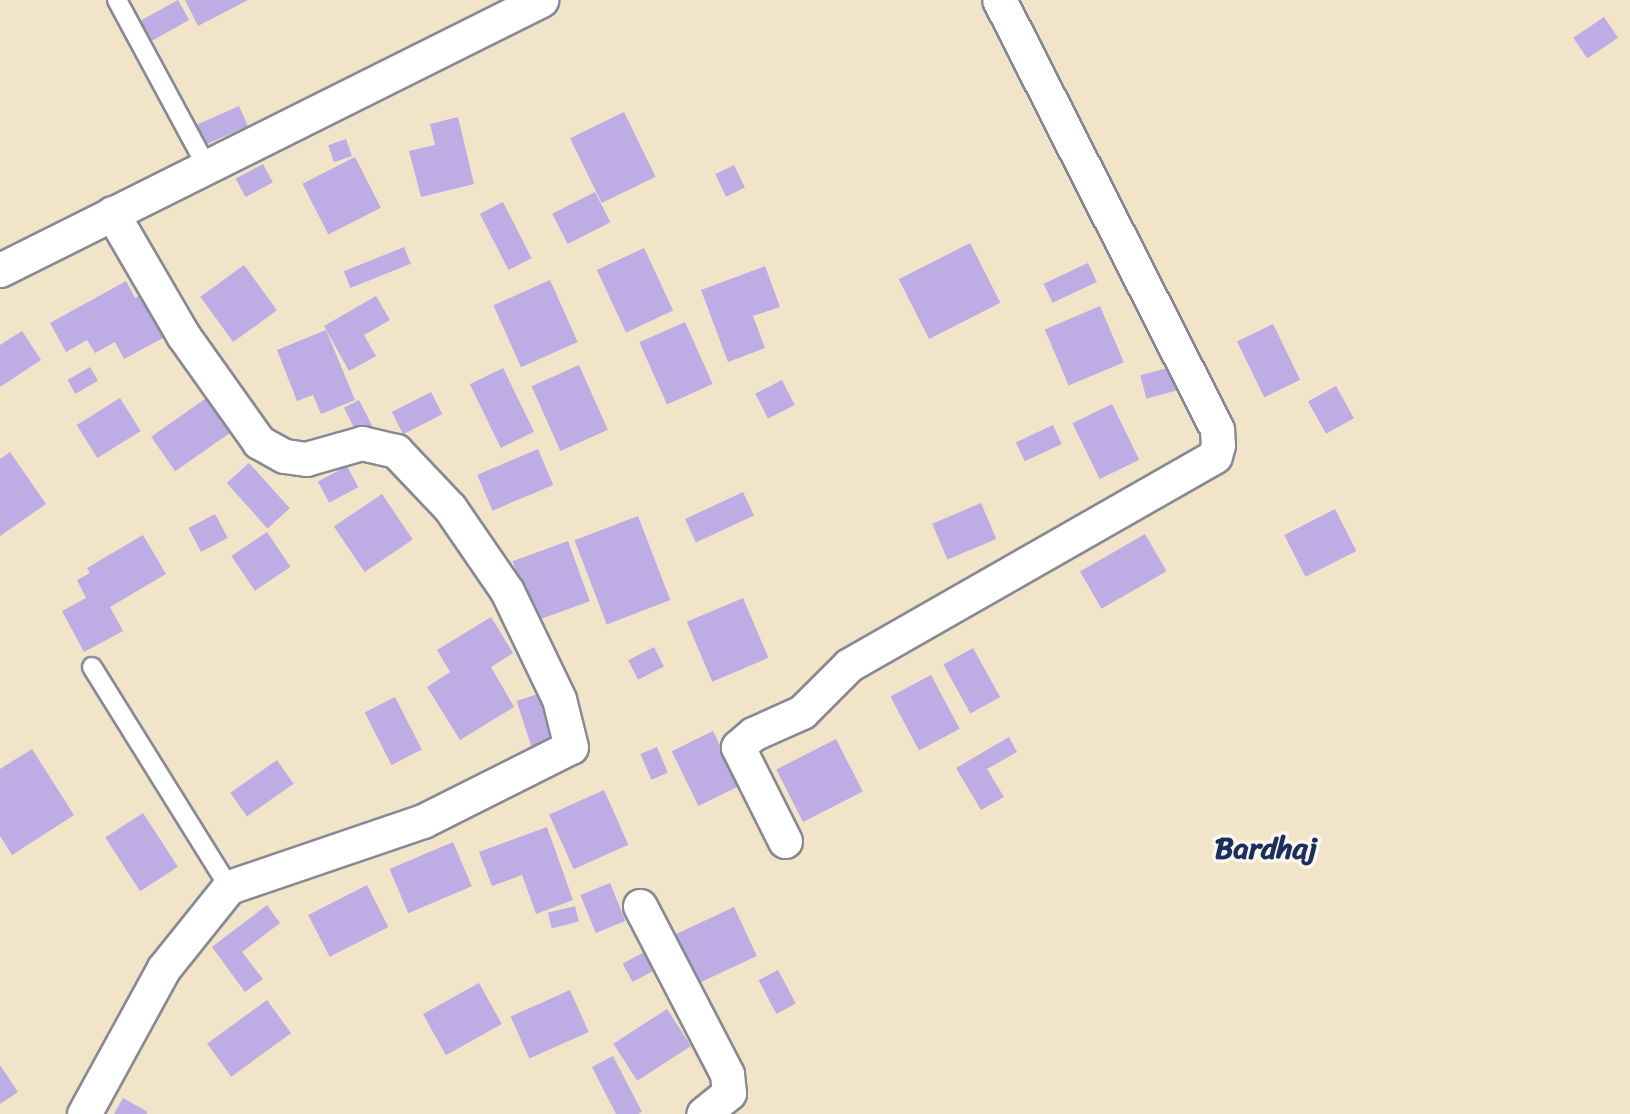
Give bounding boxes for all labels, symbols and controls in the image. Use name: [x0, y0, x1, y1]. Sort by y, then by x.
district label: Bardhaj: [1215, 830, 1317, 866]

